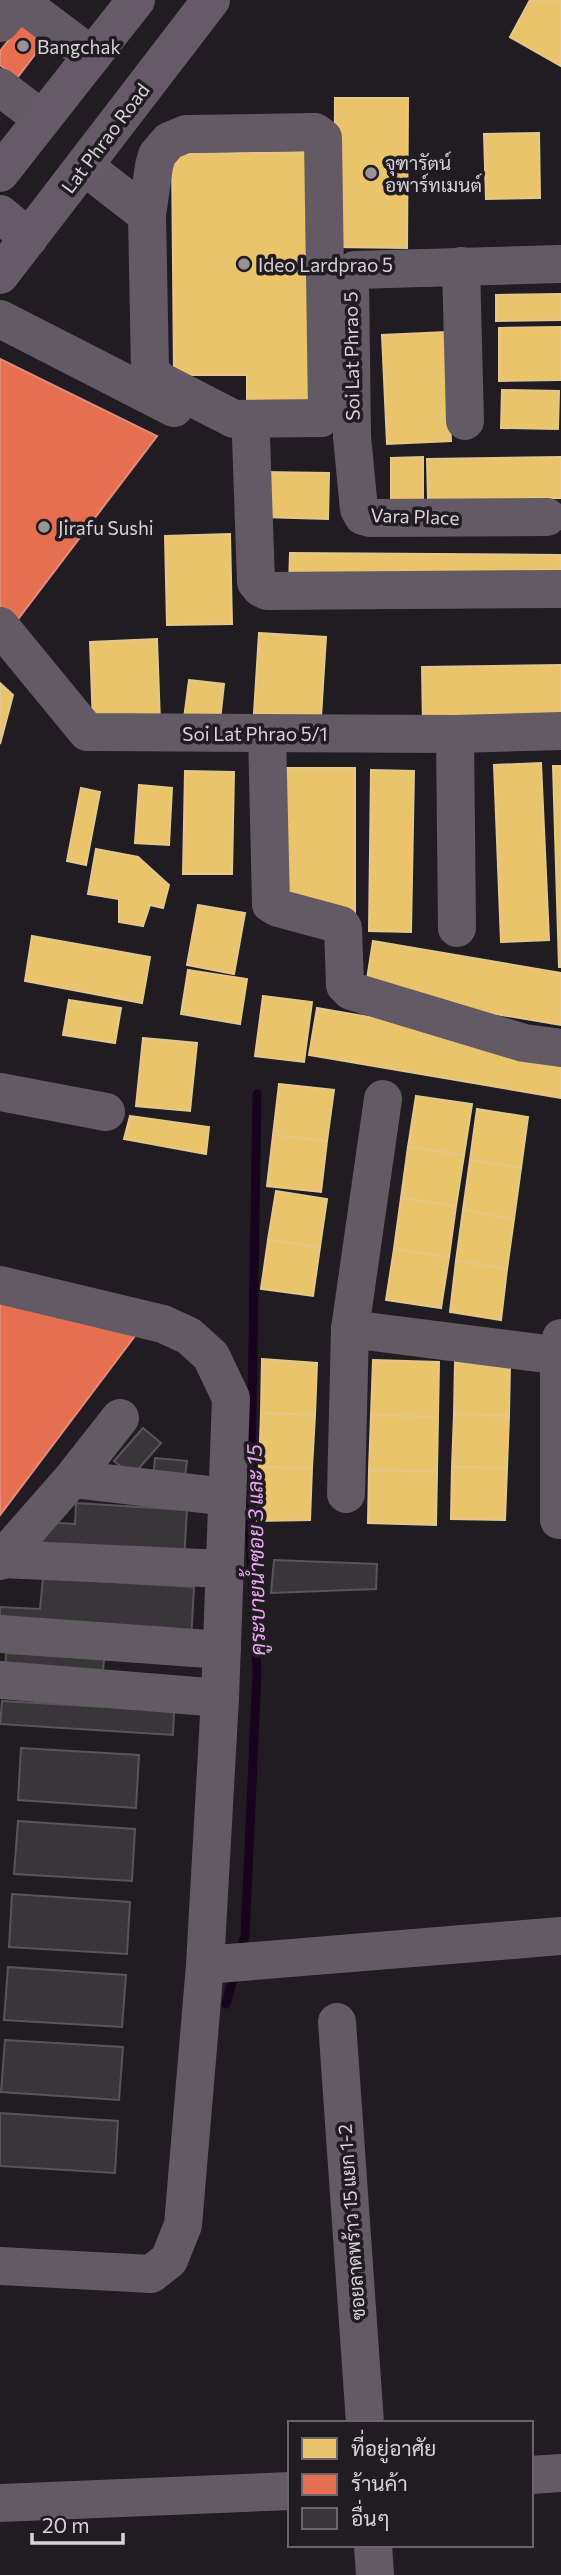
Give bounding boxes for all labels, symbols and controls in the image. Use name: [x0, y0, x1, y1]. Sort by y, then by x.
place label: Bangchak: [37, 35, 121, 58]
marker: Bangchak: [15, 38, 31, 54]
street label: Lat Phrao Road: [56, 78, 154, 198]
place label: จุฑารัตน์ อพาร์ทเมนต์: [385, 151, 482, 196]
marker: จุฑารัตน์ อพาร์ทเมนต์: [363, 165, 379, 181]
place label: Ideo Lardprao 5: [258, 253, 393, 276]
marker: Ideo Lardprao 5: [236, 256, 252, 272]
street label: Soi Lat Phrao 5: [338, 291, 364, 421]
street label: Vara Place: [370, 503, 460, 529]
place label: Jirafu Sushi: [58, 516, 154, 539]
marker: Jirafu Sushi: [36, 519, 52, 535]
street label: Soi Lat Phrao 5/1: [182, 722, 328, 745]
water label: คูระบายน้ำซอย 3 และ 15: [237, 1443, 273, 1656]
street label: ซอยลาดพร้าว 15 แยก 1-2: [333, 2123, 369, 2321]
legend: [288, 2421, 533, 2547]
text: ที่อยู่อาศัย: [351, 2429, 436, 2464]
text: ร้านค้า: [351, 2470, 408, 2495]
text: อื่นๆ: [351, 2499, 390, 2531]
scale bar: [32, 2502, 122, 2546]
text: 20 m: [42, 2512, 90, 2537]

